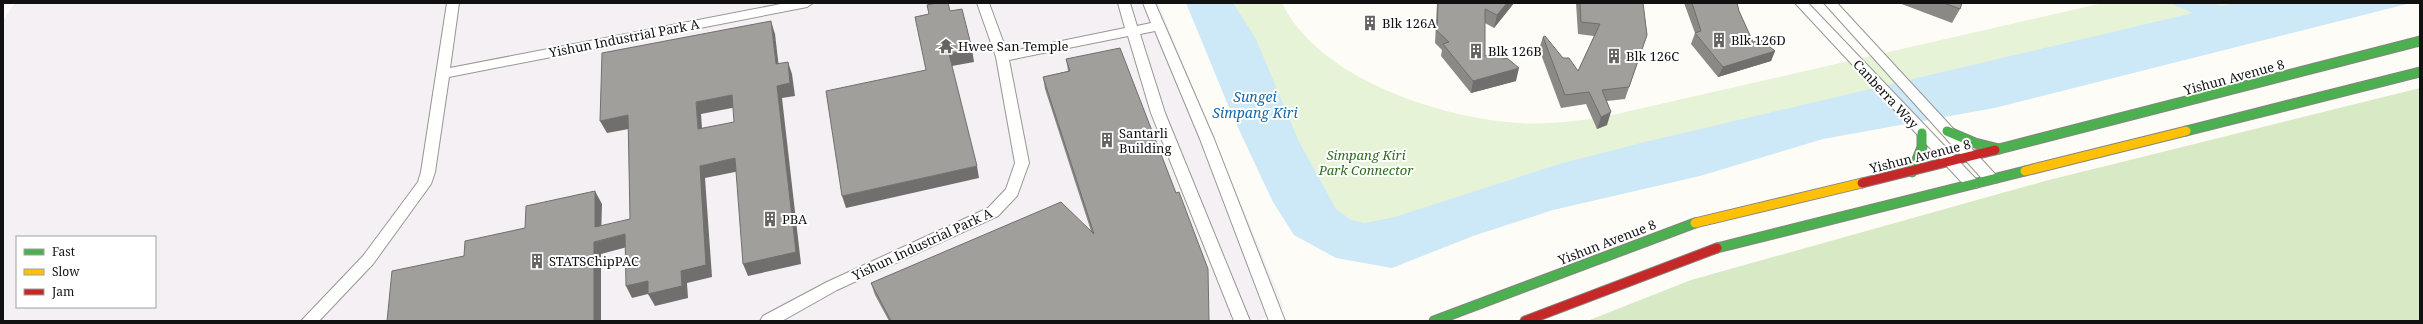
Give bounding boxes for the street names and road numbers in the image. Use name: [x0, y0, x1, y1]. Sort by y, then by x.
street label: Yishun Industrial Park A: [546, 14, 701, 62]
street label: Yishun Avenue 8: [2181, 55, 2286, 99]
street label: Canberra Way: [1849, 56, 1923, 133]
street label: Yishun Avenue 8: [1867, 135, 1972, 177]
street label: Yishun Industrial Park A: [848, 203, 996, 285]
street label: Yishun Avenue 8: [1555, 215, 1659, 269]

